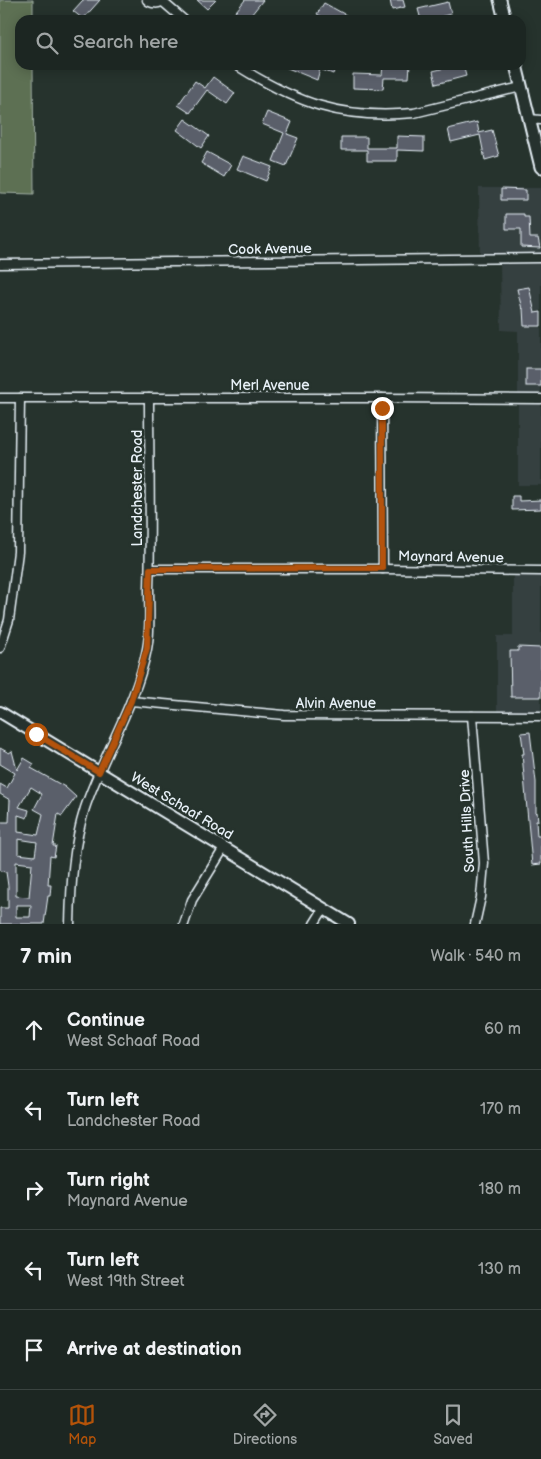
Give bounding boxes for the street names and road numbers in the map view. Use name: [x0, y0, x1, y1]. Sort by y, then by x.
street label: Cook Avenue: [228, 240, 312, 258]
street label: Merl Avenue: [230, 377, 310, 394]
street label: Landchester Road: [129, 430, 146, 546]
street label: Maynard Avenue: [398, 548, 504, 566]
street label: Alvin Avenue: [296, 695, 376, 712]
street label: West Schaaf Road: [128, 769, 236, 843]
street label: South Hills Drive: [456, 769, 478, 873]

